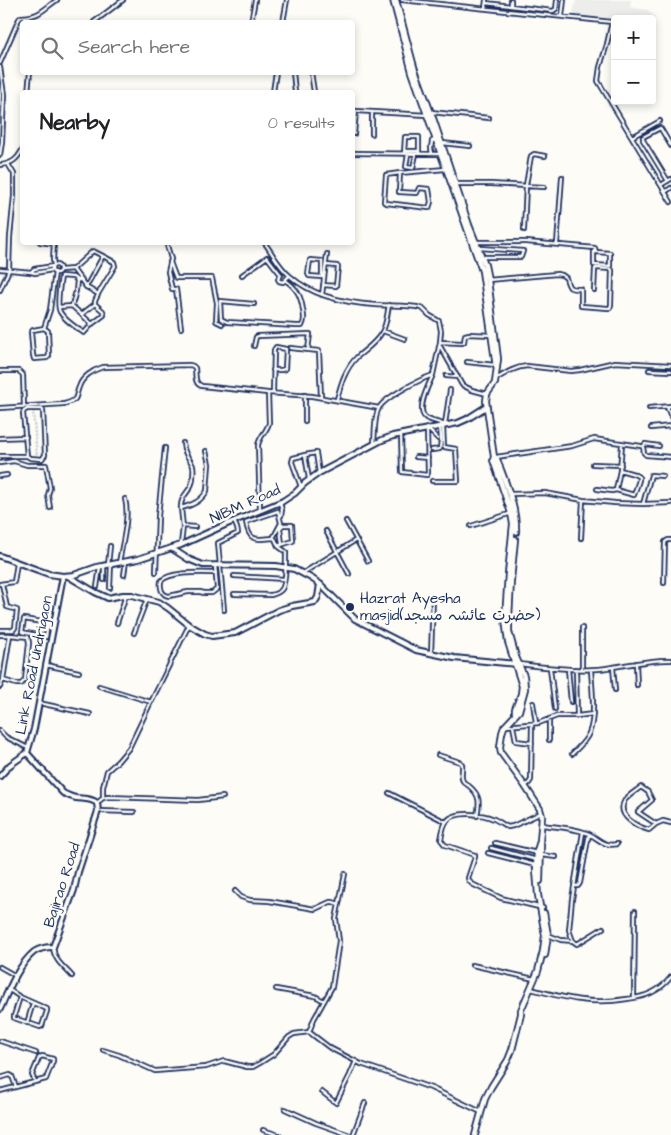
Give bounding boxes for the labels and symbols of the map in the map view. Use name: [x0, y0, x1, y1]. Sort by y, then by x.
street label: NIBM Road: [206, 479, 284, 529]
place label: Hazrat Ayesha masjid(حضرت عائشہ مسجد): [360, 588, 541, 626]
street label: Link Road Undrigaon: [10, 593, 59, 737]
marker: Hazrat Ayesha masjid(حضرت عائشہ مسجد): [344, 601, 356, 613]
street label: Bajirao Road: [38, 840, 86, 930]

